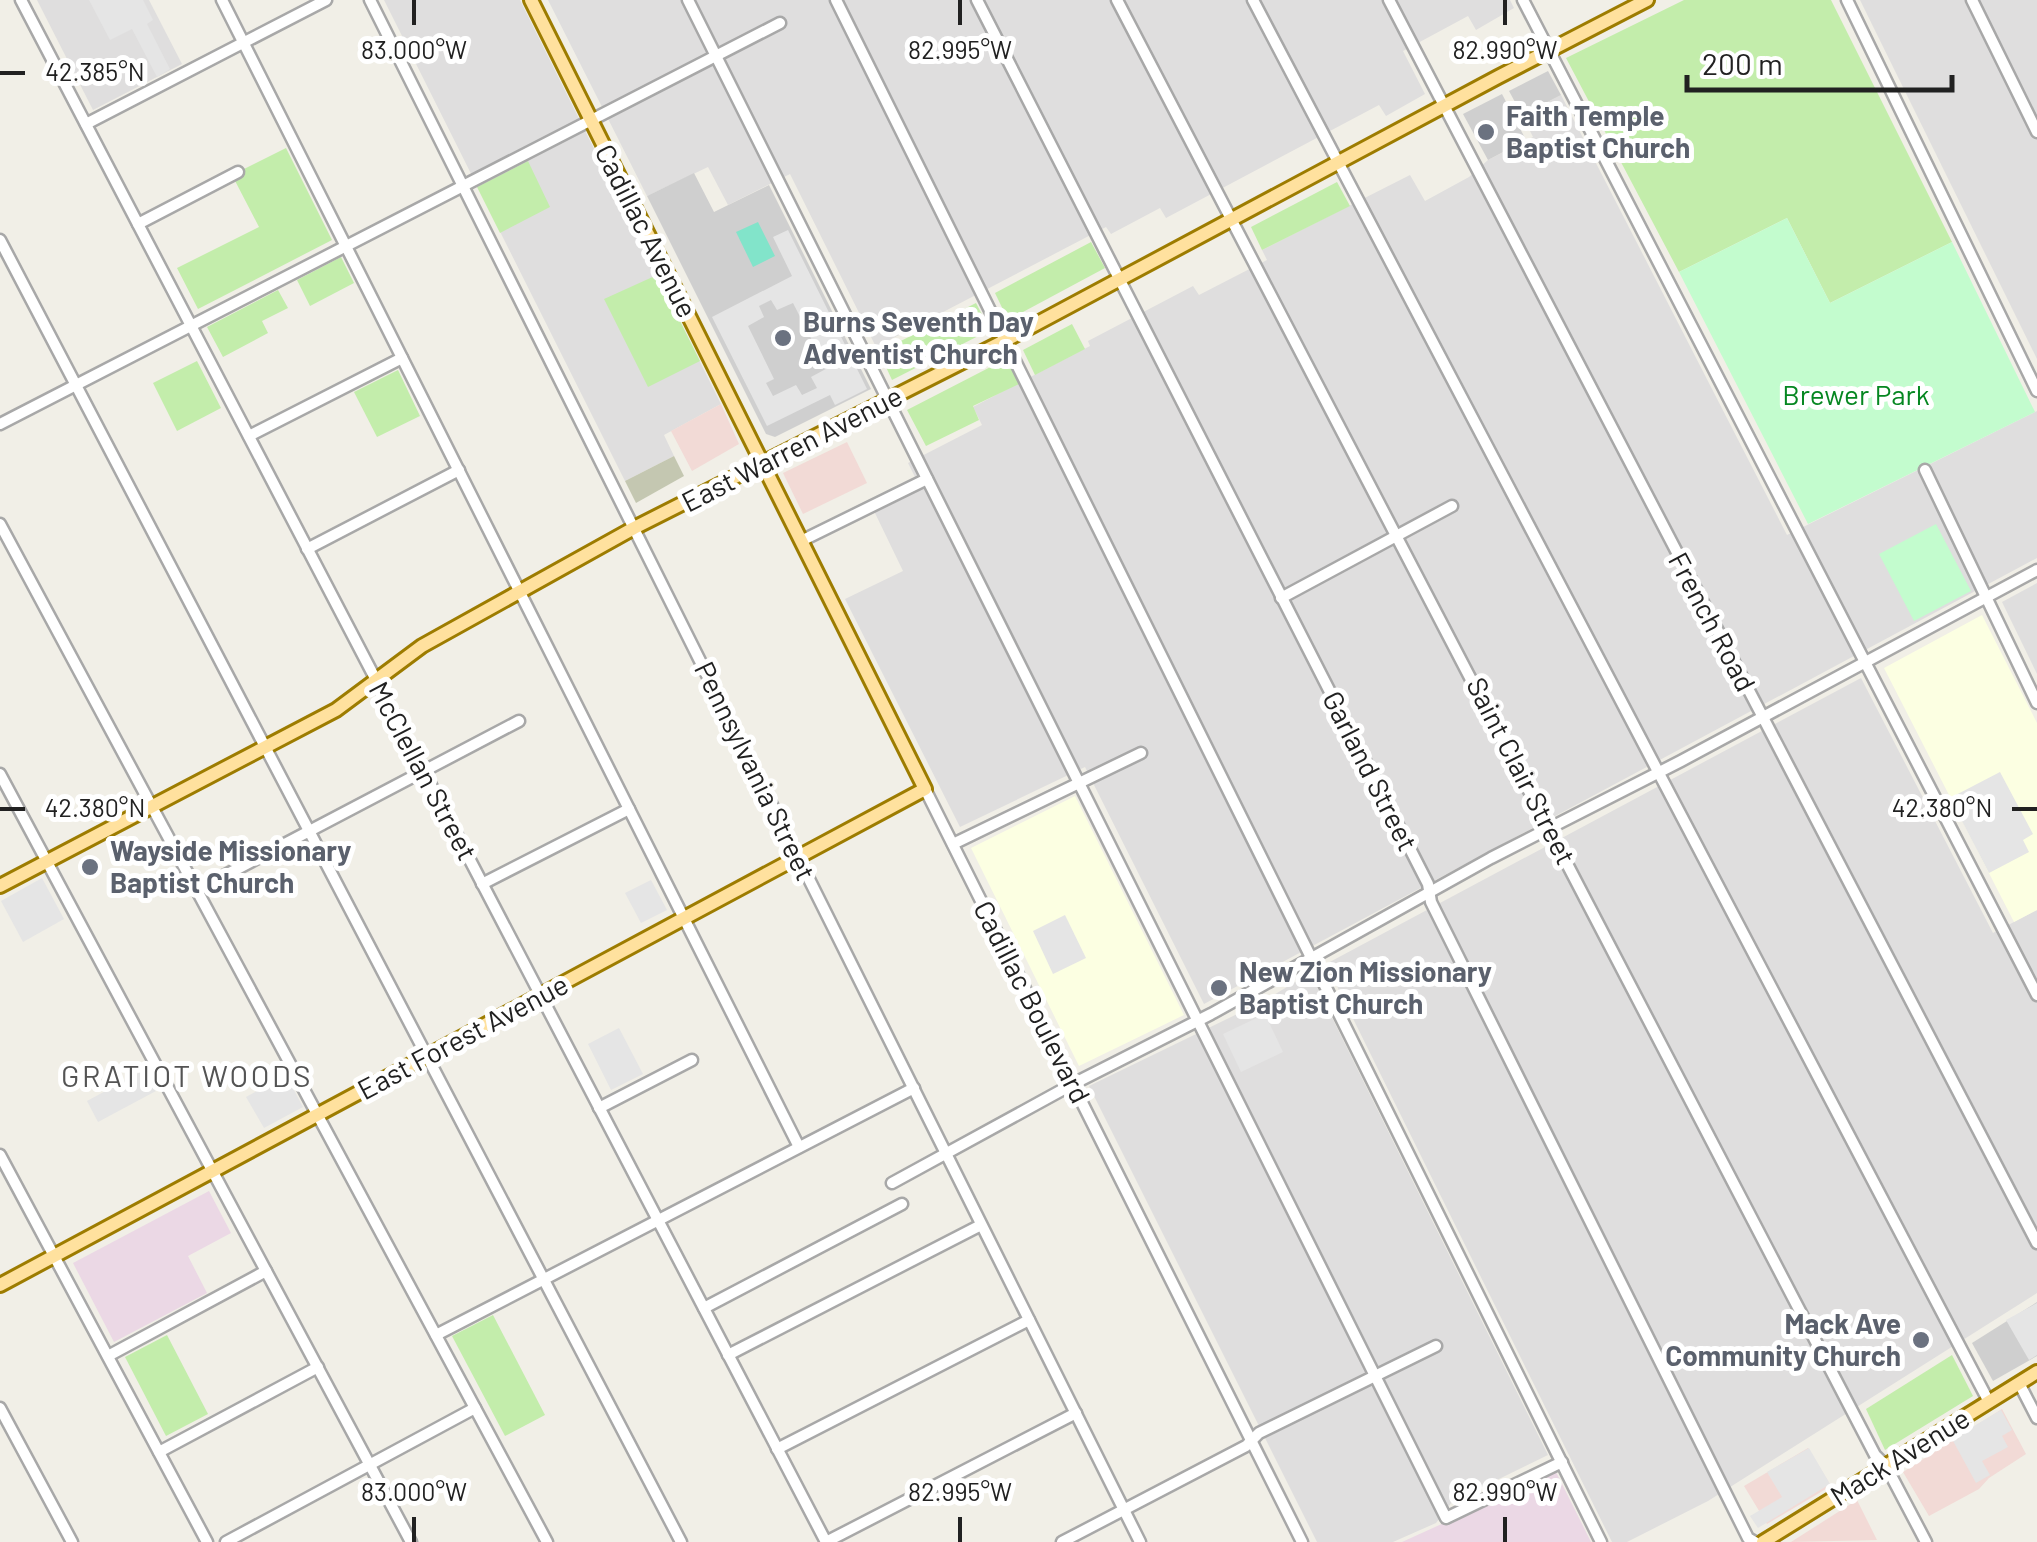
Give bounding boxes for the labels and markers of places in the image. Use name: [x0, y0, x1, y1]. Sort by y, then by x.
place label: Faith Temple Baptist Church: [1506, 98, 1690, 164]
marker: Faith Temple Baptist Church: [1475, 121, 1497, 143]
place label: Burns Seventh Day Adventist Church: [803, 304, 1034, 370]
marker: Burns Seventh Day Adventist Church: [772, 327, 794, 349]
place label: Wayside Missionary Baptist Church: [110, 833, 351, 899]
marker: Wayside Missionary Baptist Church: [79, 856, 101, 878]
place label: New Zion Missionary Baptist Church: [1239, 954, 1492, 1020]
marker: New Zion Missionary Baptist Church: [1208, 977, 1230, 999]
place label: Mack Ave Community Church: [1665, 1306, 1901, 1372]
marker: Mack Ave Community Church: [1910, 1329, 1932, 1351]

